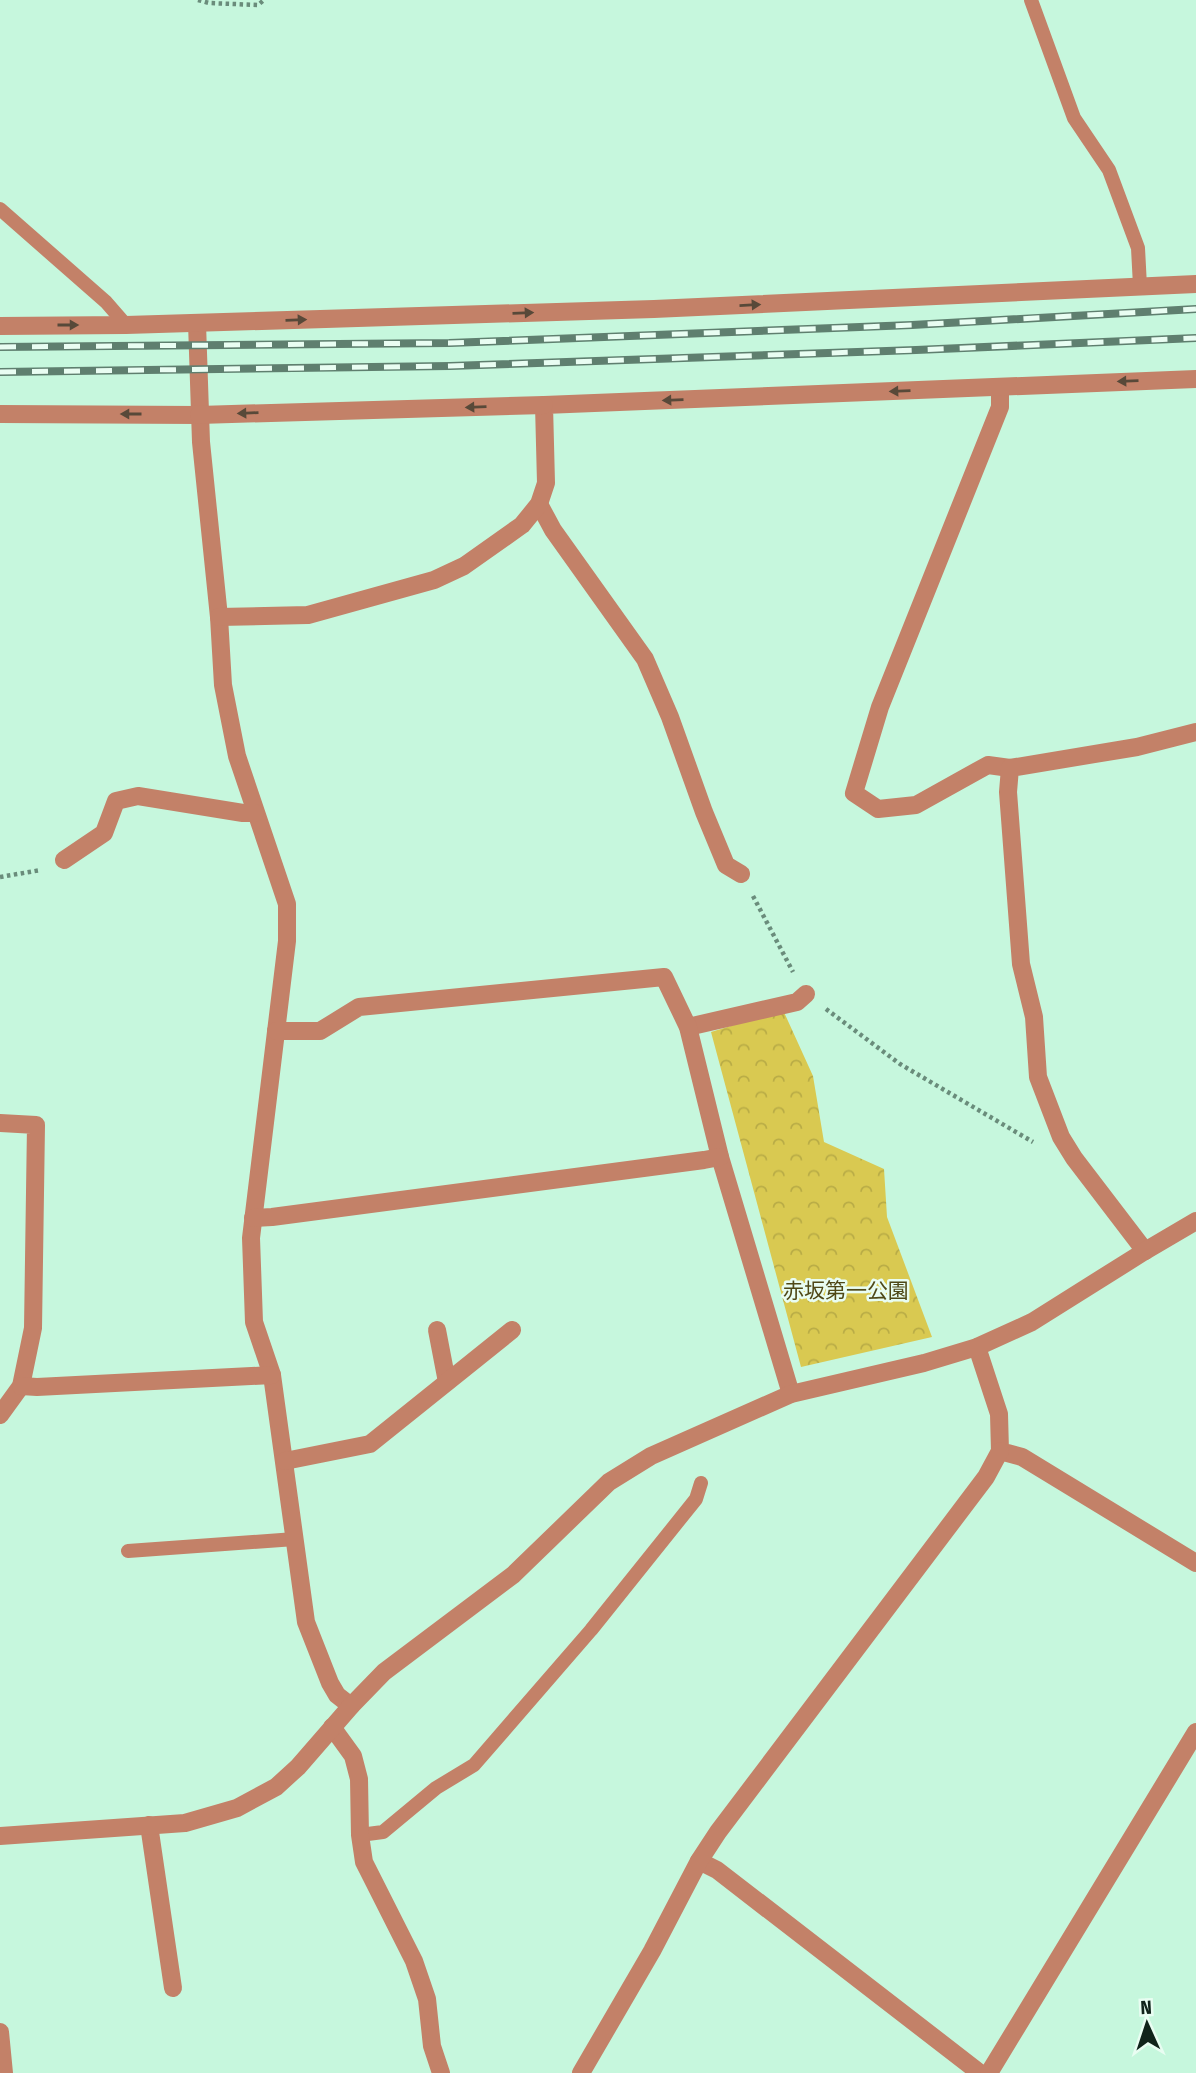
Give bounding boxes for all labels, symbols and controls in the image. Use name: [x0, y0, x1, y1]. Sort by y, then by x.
one-way arrow: [740, 299, 762, 310]
one-way arrow: [512, 307, 534, 319]
one-way arrow: [285, 314, 307, 325]
one-way arrow: [57, 319, 79, 331]
one-way arrow: [1117, 376, 1139, 387]
one-way arrow: [889, 385, 911, 396]
one-way arrow: [662, 394, 684, 405]
one-way arrow: [464, 401, 486, 413]
one-way arrow: [237, 407, 259, 419]
one-way arrow: [119, 408, 141, 420]
park label: 赤坂第一公園: [783, 1278, 909, 1304]
north arrow: [1112, 1989, 1182, 2059]
text: N: [1140, 1996, 1152, 2019]

